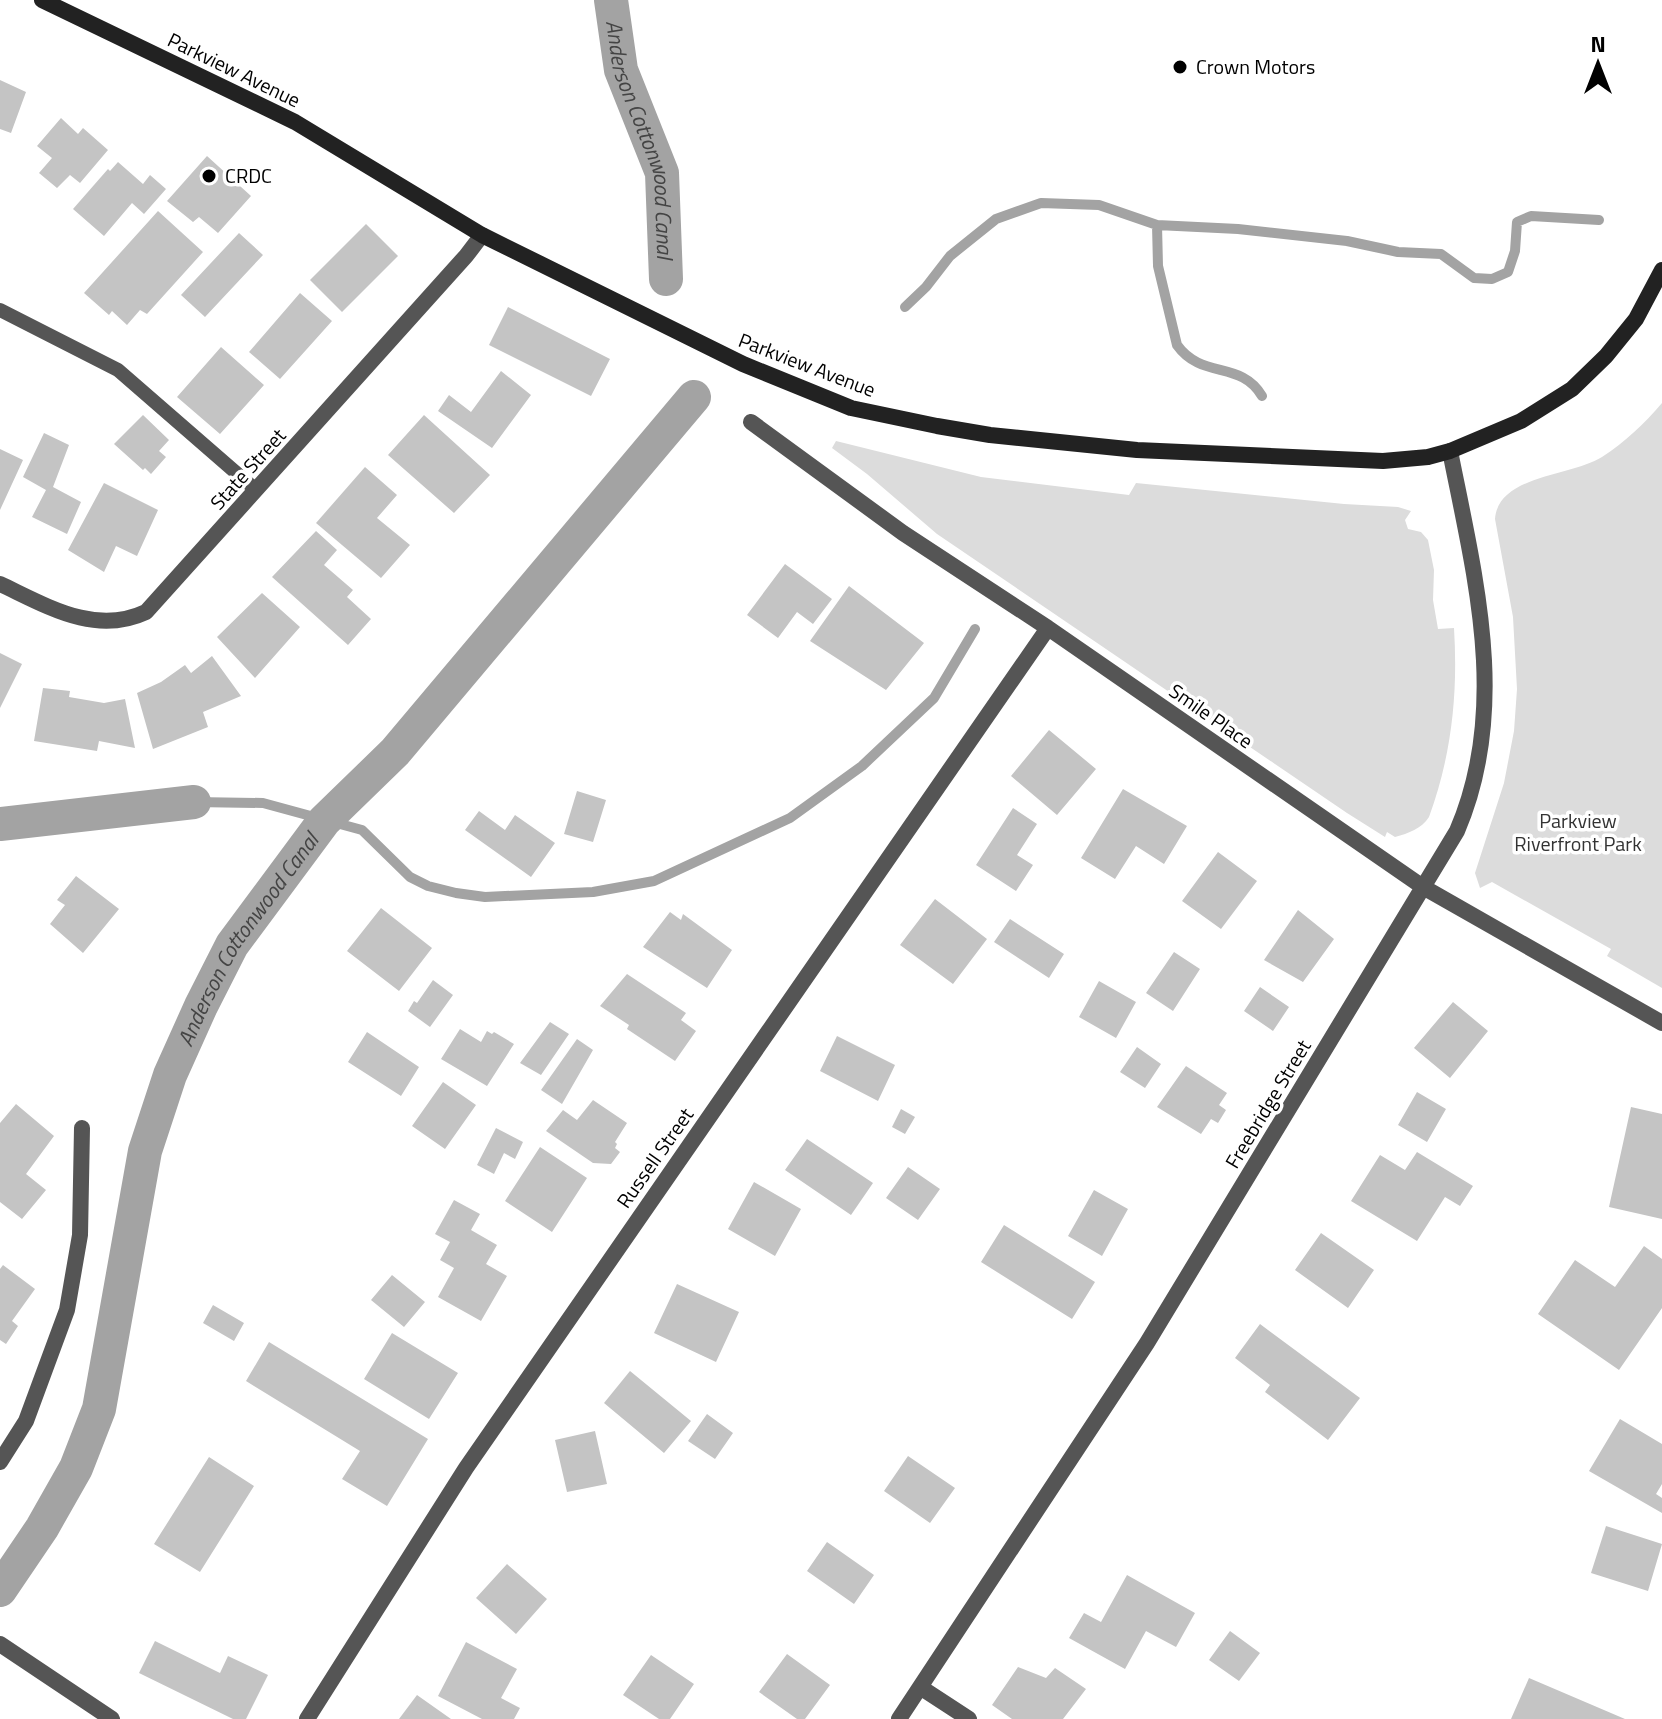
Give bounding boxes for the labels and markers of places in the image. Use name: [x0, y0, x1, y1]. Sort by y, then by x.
place label: Crown Motors: [1196, 51, 1315, 82]
marker: Crown Motors: [1171, 58, 1189, 76]
place label: CRDC: [225, 160, 272, 191]
marker: CRDC: [200, 167, 218, 185]

